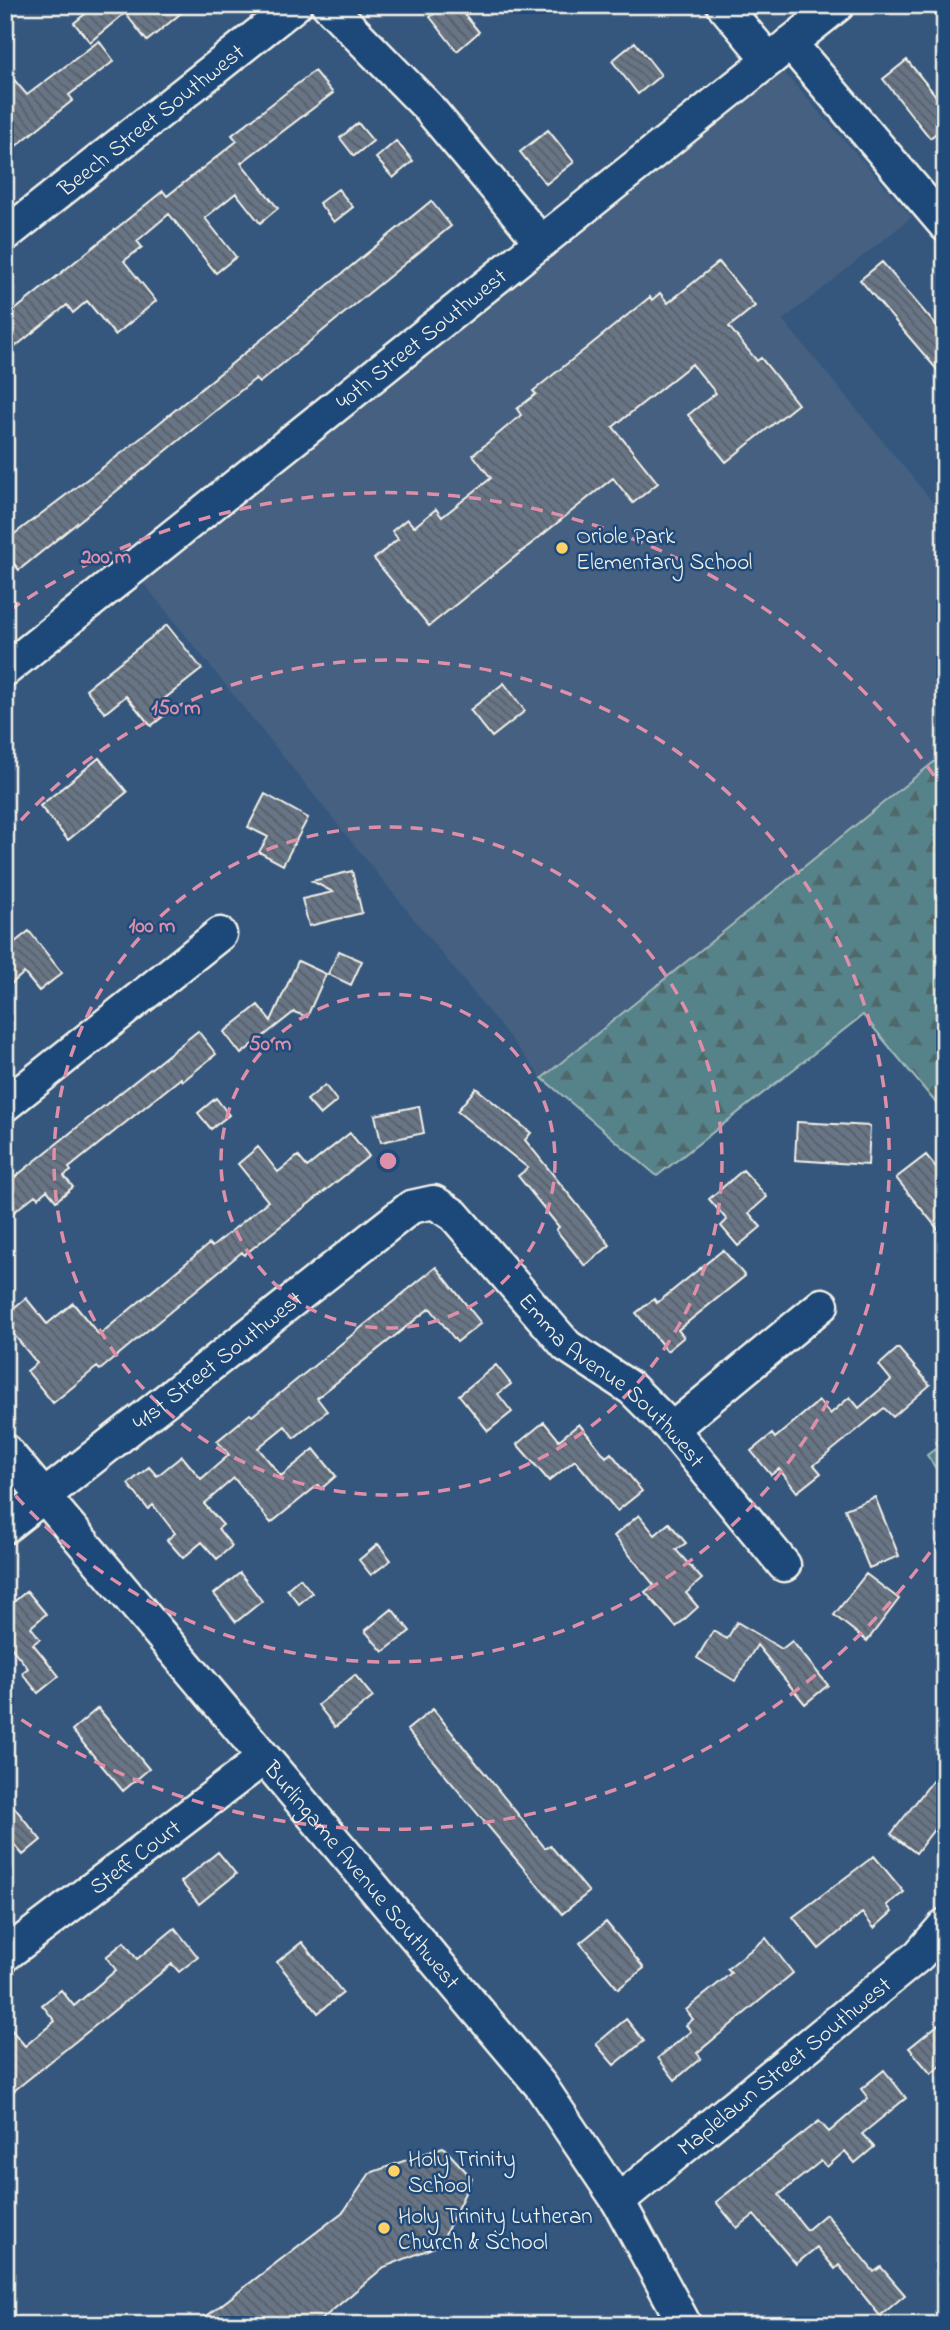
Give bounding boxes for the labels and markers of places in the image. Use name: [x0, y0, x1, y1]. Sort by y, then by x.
place label: Oriole Park Elementary School: [576, 521, 752, 582]
marker: Oriole Park Elementary School: [554, 540, 570, 556]
centre of rings: [376, 1149, 400, 1173]
place label: Holy Trinity School: [408, 2144, 515, 2203]
marker: Holy Trinity School: [386, 2163, 402, 2179]
place label: Holy Trinity Lutheran Church & School: [398, 2201, 593, 2260]
marker: Holy Trinity Lutheran Church & School: [376, 2220, 392, 2236]

